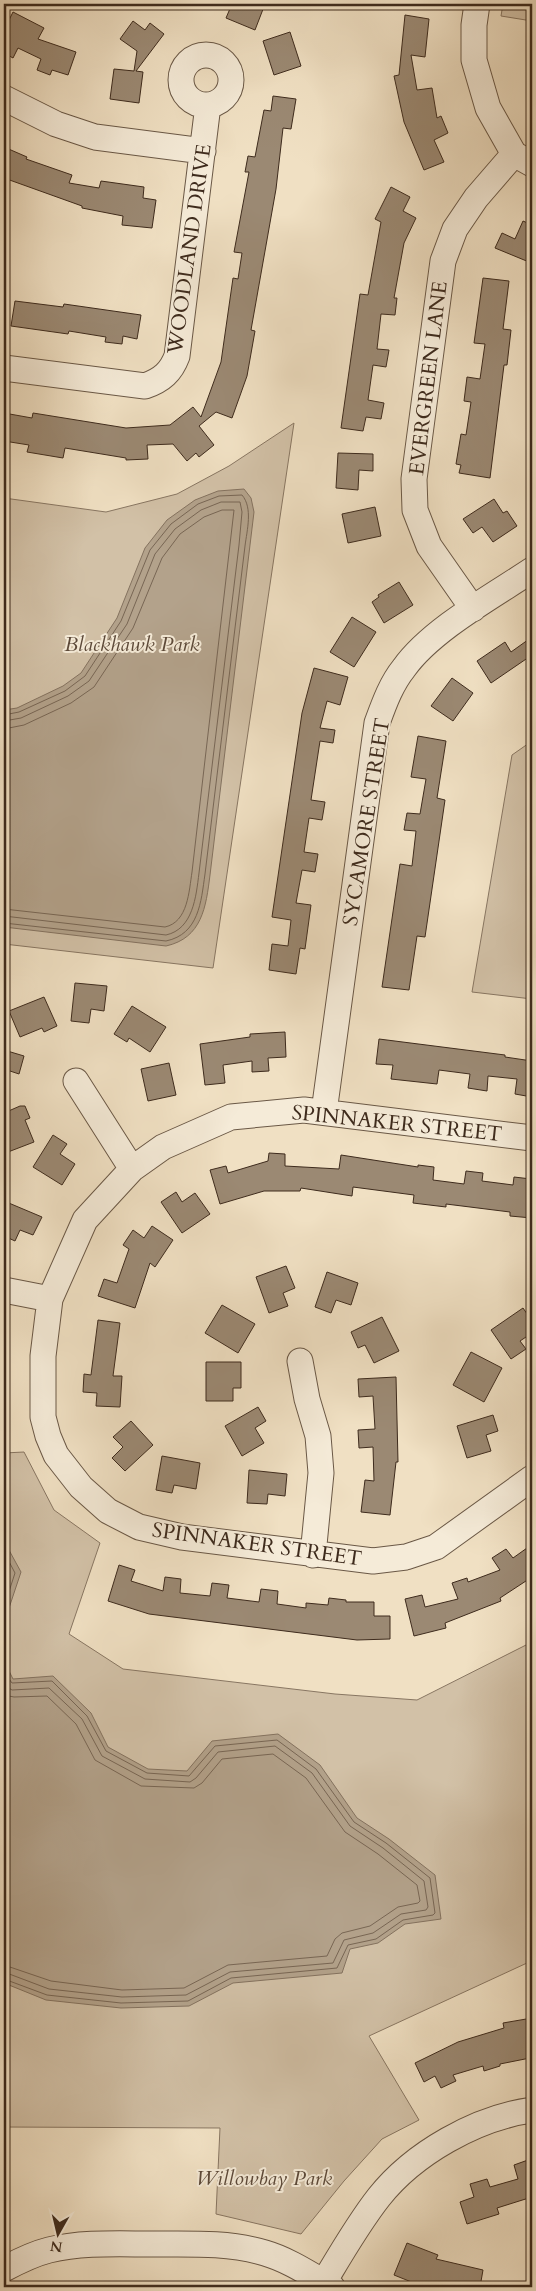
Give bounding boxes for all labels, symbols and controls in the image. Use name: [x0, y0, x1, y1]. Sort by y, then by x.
street label: WOODLAND DRIVE: [160, 142, 219, 357]
street label: EVERGREEN LANE: [402, 279, 455, 477]
park label: Blackhawk Park: [64, 630, 200, 659]
street label: SYCAMORE STREET: [336, 716, 397, 928]
street label: SPINNAKER STREET: [290, 1098, 504, 1149]
street label: SPINNAKER STREET: [150, 1515, 364, 1574]
park label: Willowbay Park: [196, 2164, 333, 2193]
north arrow: [32, 2208, 82, 2258]
text: N: [49, 2236, 64, 2257]

